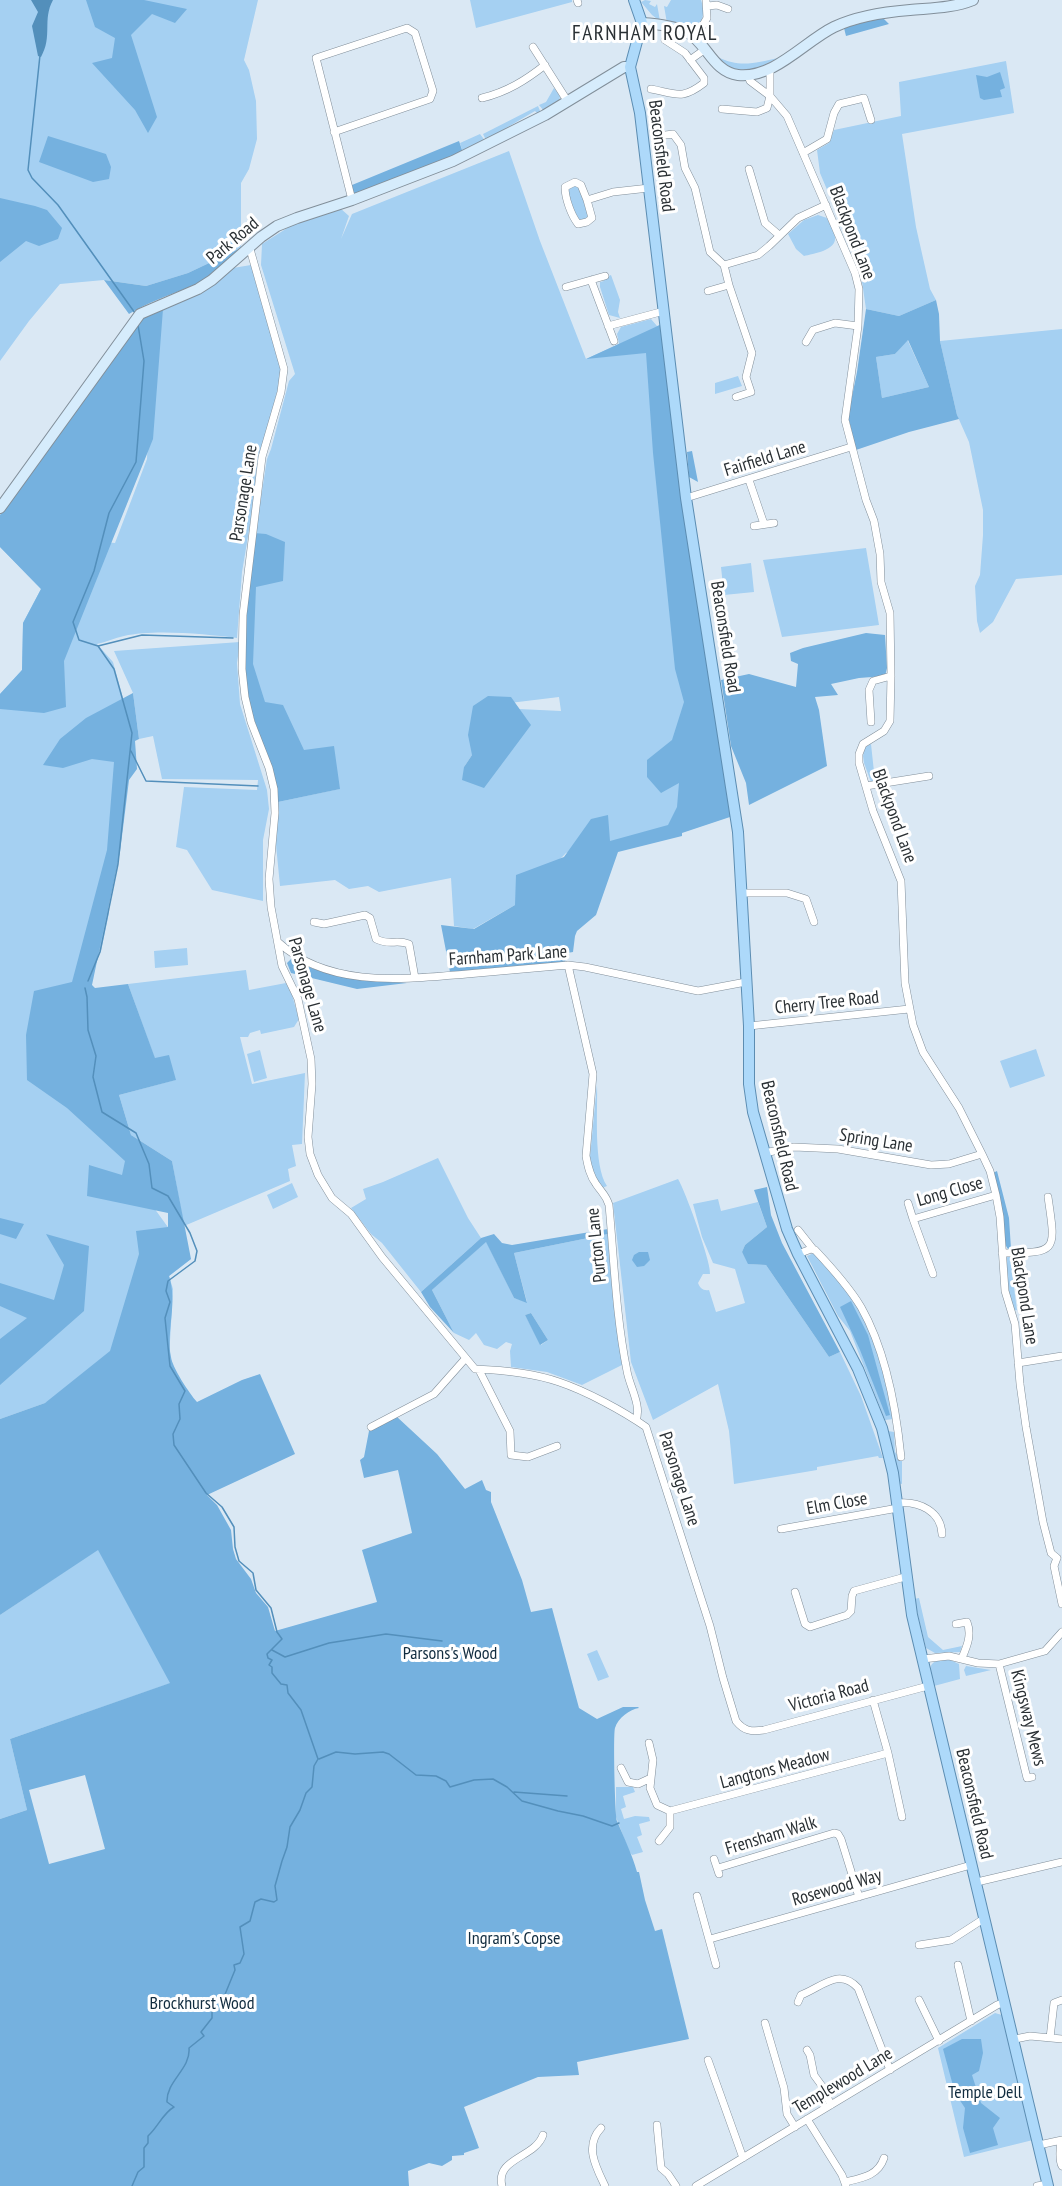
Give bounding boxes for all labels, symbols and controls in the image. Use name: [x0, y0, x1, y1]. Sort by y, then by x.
district label: FARNHAM ROYAL: [572, 21, 718, 47]
street label: Beaconsfield Road: [643, 99, 679, 213]
street label: Blackpond Lane: [824, 183, 880, 283]
street label: Park Road: [203, 213, 263, 269]
street label: Fairfield Lane: [722, 436, 808, 482]
street label: Parsonage Lane: [226, 443, 262, 543]
street label: Beaconsfield Road: [706, 580, 744, 694]
street label: Blackpond Lane: [867, 766, 921, 866]
street label: Parsonage Lane: [283, 935, 331, 1035]
street label: Farnham Park Lane: [448, 941, 568, 971]
street label: Cherry Tree Road: [774, 987, 880, 1019]
street label: Beaconsfield Road: [756, 1079, 802, 1193]
street label: Spring Lane: [838, 1125, 914, 1157]
street label: Long Close: [914, 1172, 986, 1212]
street label: Purton Lane: [582, 1207, 612, 1283]
street label: Blackpond Lane: [1006, 1246, 1042, 1346]
street label: Parsonage Lane: [654, 1429, 704, 1529]
street label: Elm Close: [805, 1488, 869, 1520]
park label: Parsons's Wood: [403, 1643, 497, 1665]
street label: Kingsway Mews: [1006, 1668, 1050, 1768]
street label: Victoria Road: [787, 1675, 871, 1717]
street label: Langtons Meadow: [718, 1744, 832, 1794]
street label: Beaconsfield Road: [951, 1747, 997, 1861]
street label: Frensham Walk: [723, 1812, 819, 1860]
street label: Rosewood Way: [790, 1865, 884, 1911]
park label: Ingram's Copse: [468, 1928, 560, 1950]
park label: Brockhurst Wood: [150, 1993, 254, 2015]
street label: Templewood Lane: [789, 2043, 897, 2119]
park label: Temple Dell: [948, 2082, 1022, 2104]

